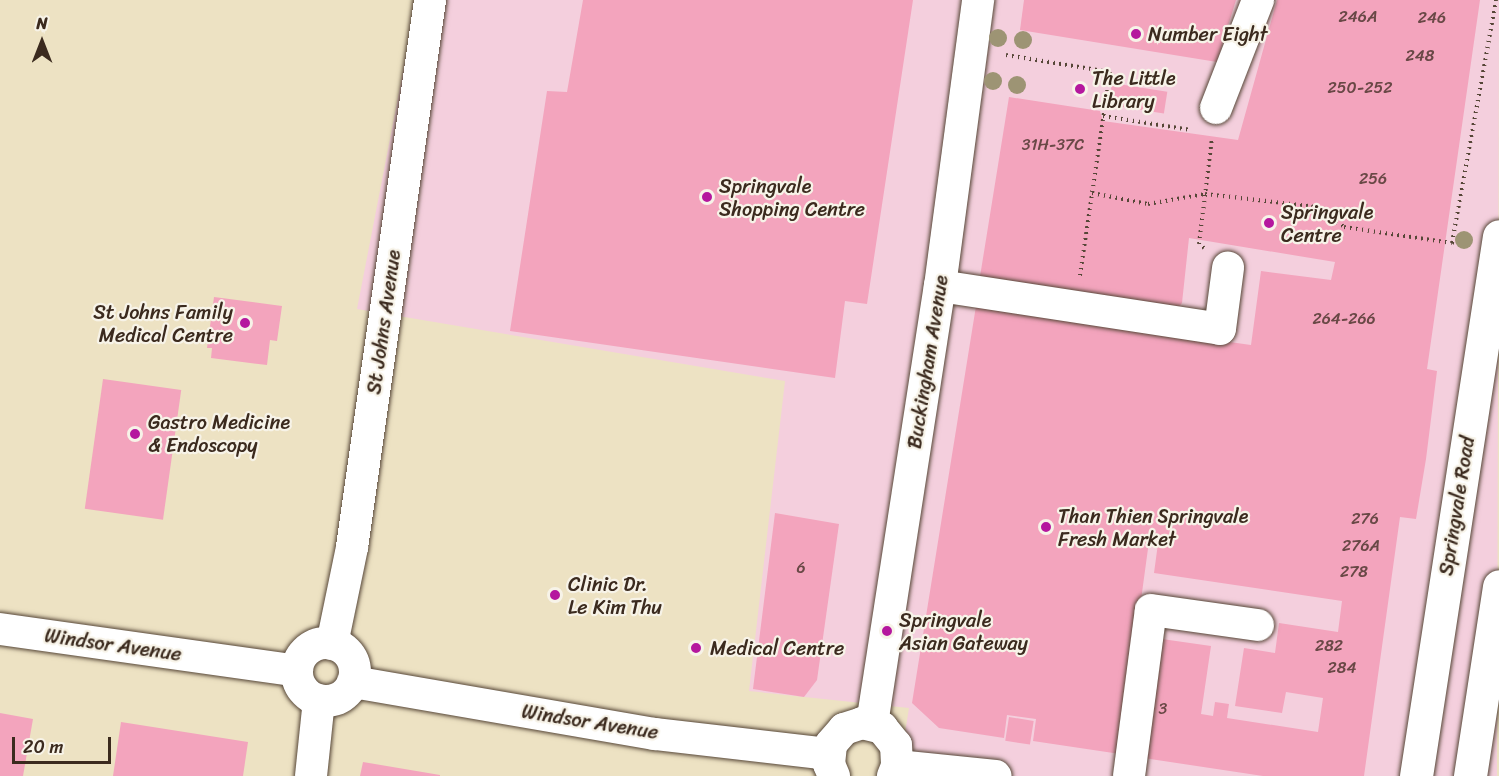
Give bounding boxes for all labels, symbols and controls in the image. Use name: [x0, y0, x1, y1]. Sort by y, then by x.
house number: 246A: [1339, 7, 1377, 27]
house number: 246: [1418, 8, 1446, 28]
text: N: [36, 9, 48, 38]
north arrow: [12, 12, 72, 72]
place label: Number Eight: [1148, 22, 1268, 46]
marker: Number Eight: [1129, 27, 1143, 41]
house number: 248: [1406, 46, 1434, 66]
place label: The Little Library: [1092, 66, 1176, 113]
house number: 250-252: [1328, 78, 1392, 98]
marker: The Little Library: [1073, 82, 1087, 96]
house number: 31H-37C: [1022, 135, 1084, 155]
house number: 256: [1359, 169, 1387, 189]
place label: Springvale Shopping Centre: [719, 174, 866, 221]
marker: Springvale Shopping Centre: [700, 190, 714, 204]
place label: Springvale Centre: [1281, 200, 1373, 247]
marker: Springvale Centre: [1262, 216, 1276, 230]
street label: St Johns Avenue: [362, 249, 406, 395]
street label: Buckingham Avenue: [902, 274, 954, 450]
place label: St Johns Family Medical Centre: [95, 300, 233, 347]
house number: 264-266: [1312, 309, 1376, 329]
marker: St Johns Family Medical Centre: [238, 316, 252, 330]
place label: Gastro Medicine & Endoscopy: [148, 410, 291, 457]
marker: Gastro Medicine & Endoscopy: [126, 425, 144, 443]
street label: Springvale Road: [1434, 435, 1480, 577]
place label: Than Thien Springvale Fresh Market: [1058, 504, 1251, 551]
house number: 276: [1351, 509, 1379, 529]
marker: Than Thien Springvale Fresh Market: [1039, 520, 1053, 534]
house number: 276A: [1342, 536, 1380, 556]
house number: 6: [796, 558, 806, 578]
house number: 278: [1340, 562, 1368, 582]
place label: Clinic Dr. Le Kim Thu: [568, 572, 663, 619]
marker: Clinic Dr. Le Kim Thu: [546, 586, 564, 604]
place label: Springvale Asian Gateway: [899, 608, 1028, 655]
street label: Windsor Avenue: [43, 624, 183, 666]
marker: Springvale Asian Gateway: [880, 624, 894, 638]
place label: Medical Centre: [710, 636, 844, 660]
house number: 282: [1315, 636, 1343, 656]
marker: Medical Centre: [687, 639, 705, 657]
house number: 284: [1328, 658, 1356, 678]
street label: Windsor Avenue: [520, 699, 660, 745]
house number: 3: [1159, 699, 1167, 719]
scale bar: [15, 725, 114, 763]
text: 20 m: [23, 731, 63, 763]

